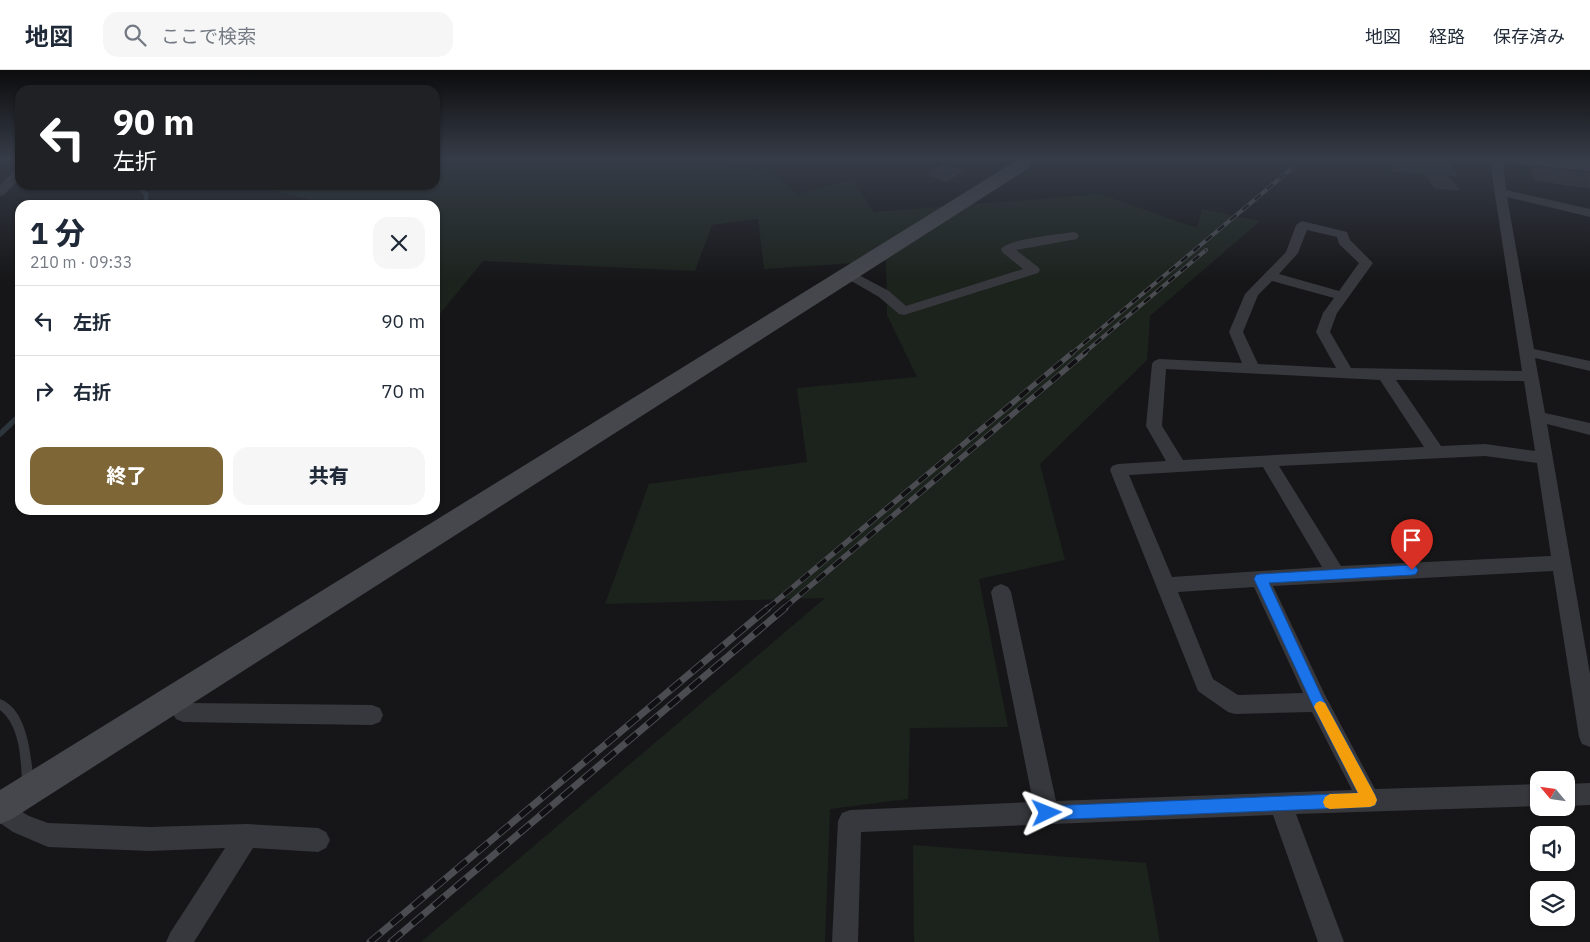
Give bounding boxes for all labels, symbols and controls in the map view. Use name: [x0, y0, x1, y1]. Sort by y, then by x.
search box: [103, 12, 453, 57]
text: 地図: [25, 20, 73, 52]
icon: search: [121, 21, 149, 49]
text: ここで検索: [161, 24, 256, 48]
text: 地図: [1365, 25, 1401, 48]
text: 経路: [1429, 25, 1465, 48]
text: 保存済み: [1493, 25, 1565, 48]
text: 90 m: [113, 99, 195, 145]
icon: left: [30, 105, 95, 170]
text: 左折: [113, 146, 157, 175]
text: 1 分: [30, 213, 85, 252]
button: close: [373, 217, 425, 269]
text: 210 m · 09:33: [30, 252, 132, 272]
icon: left: [30, 307, 58, 335]
text: 90 m: [381, 309, 425, 333]
text: 左折: [73, 310, 111, 334]
icon: right: [30, 377, 58, 405]
text: 70 m: [381, 379, 425, 403]
text: 右折: [73, 380, 111, 404]
button: 終了: [30, 447, 223, 505]
button: 共有: [233, 447, 425, 505]
pin: [1391, 519, 1433, 570]
icon: arrive: [1398, 526, 1426, 554]
north arrow: [1530, 771, 1575, 816]
map controls: [1530, 771, 1575, 926]
position arrow: [1020, 786, 1072, 838]
button: sound: [1530, 826, 1575, 871]
button: layers: [1530, 881, 1575, 926]

